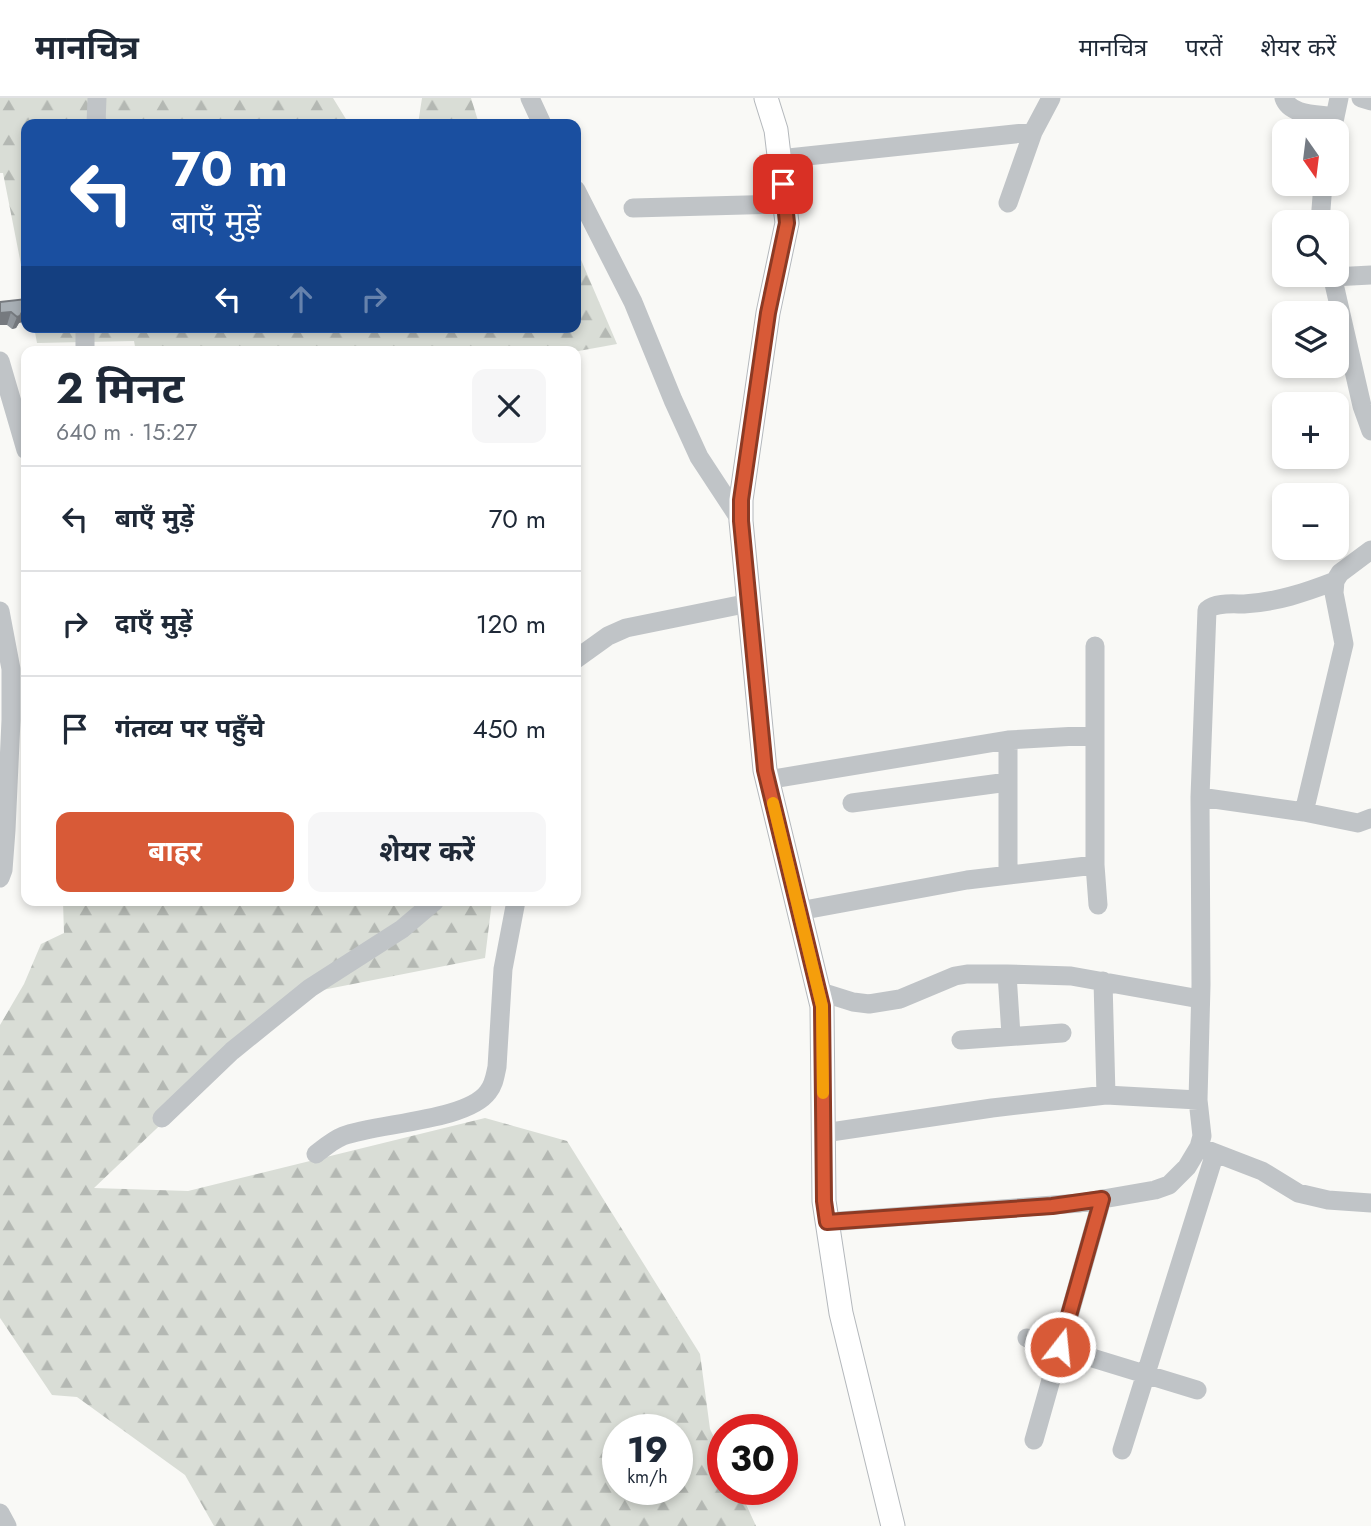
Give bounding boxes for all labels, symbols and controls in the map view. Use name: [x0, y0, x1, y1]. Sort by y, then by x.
text: मानचित्र: [35, 24, 139, 71]
text: मानचित्र: [1079, 30, 1147, 65]
text: परतें: [1185, 30, 1222, 65]
text: शेयर करें: [1260, 30, 1336, 65]
north arrow: [1272, 119, 1349, 196]
map controls: [1272, 119, 1349, 560]
text: 70 m: [171, 134, 288, 204]
icon: left: [56, 147, 147, 238]
pin: [753, 154, 813, 214]
icon: arrive: [764, 165, 802, 203]
text: बाएँ मुड़ें: [171, 199, 261, 245]
button: search: [1272, 210, 1349, 287]
icon: left: [209, 280, 247, 318]
icon: ahead: [282, 280, 320, 318]
icon: right: [355, 280, 393, 318]
button: layers: [1272, 301, 1349, 378]
text: 2 मिनट: [56, 358, 184, 419]
button: close: [472, 369, 546, 443]
button: +: [1272, 392, 1349, 469]
text: 640 m · 15:27: [56, 415, 197, 449]
button: −: [1272, 483, 1349, 560]
text: बाएँ मुड़ें: [115, 499, 194, 537]
icon: left: [56, 500, 94, 538]
text: 70 m: [489, 500, 546, 538]
text: दाएँ मुड़ें: [115, 604, 193, 642]
icon: right: [56, 605, 94, 643]
text: 120 m: [476, 605, 546, 643]
text: गंतव्य पर पहुँचे: [115, 709, 264, 747]
icon: arrive: [56, 710, 94, 748]
text: 450 m: [472, 710, 546, 748]
button: बाहर: [56, 812, 294, 892]
button: शेयर करें: [308, 812, 546, 892]
position arrow: [1023, 1310, 1097, 1384]
speed limit sign: 30: [707, 1414, 798, 1505]
text: 19: [627, 1425, 668, 1475]
text: km/h: [627, 1464, 668, 1490]

